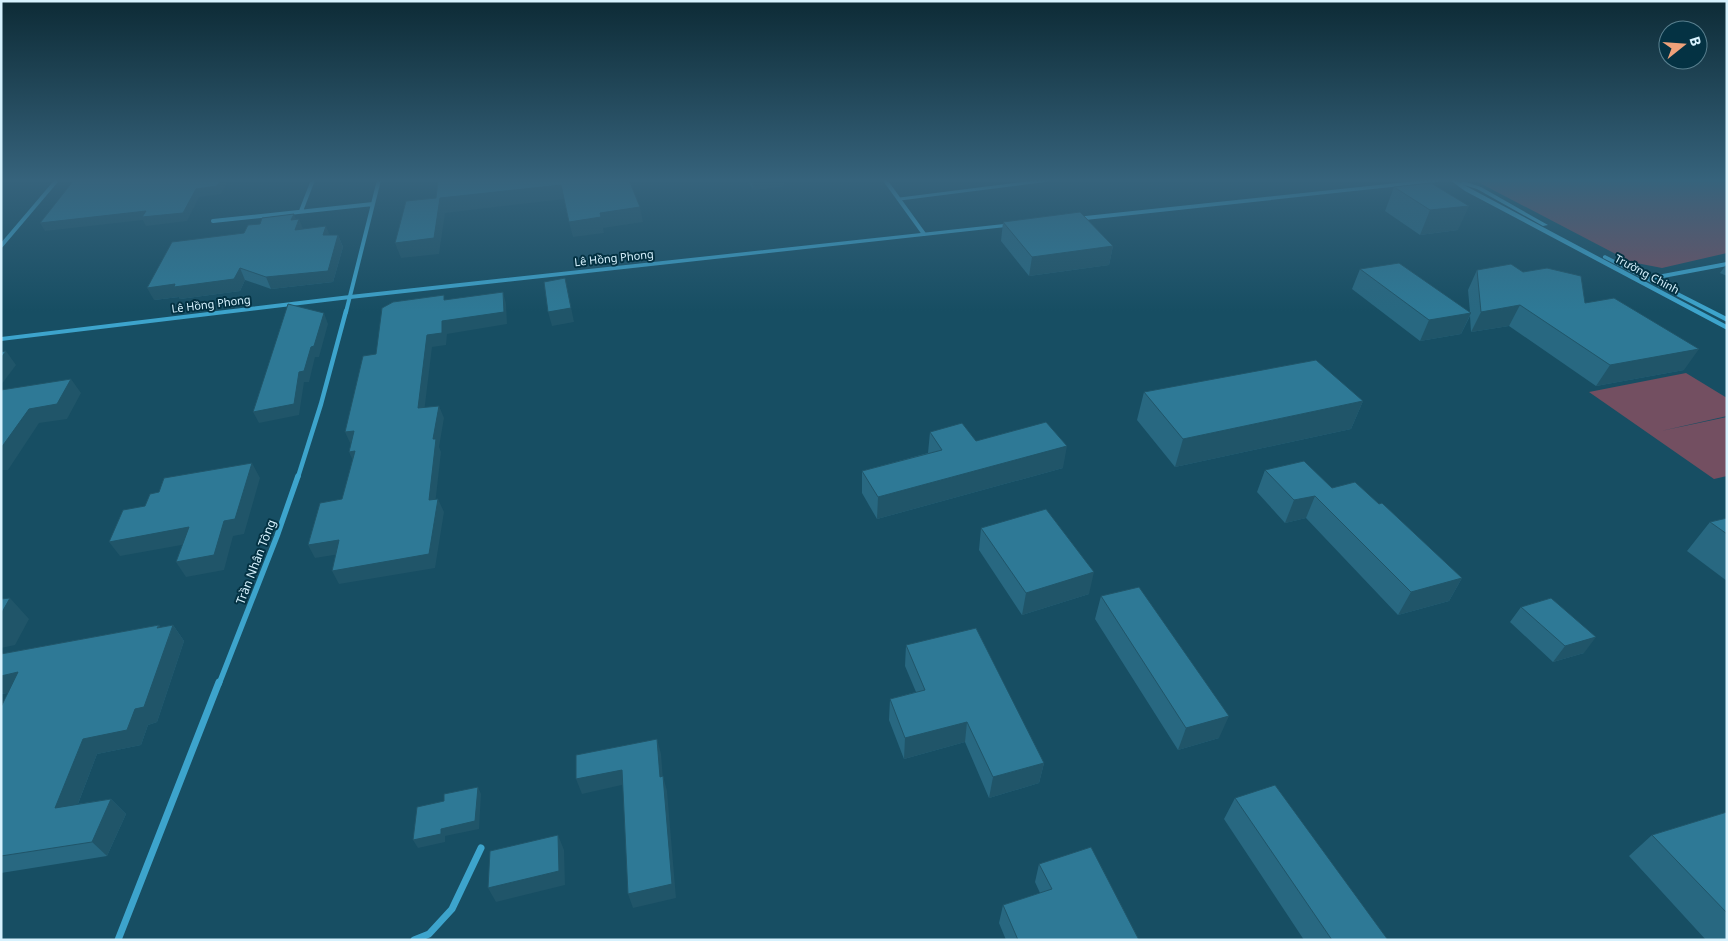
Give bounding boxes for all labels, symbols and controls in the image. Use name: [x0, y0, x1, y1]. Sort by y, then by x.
north arrow: [1658, 20, 1708, 70]
text: B: [1685, 34, 1706, 48]
street label: Lê Hồng Phong: [574, 246, 654, 269]
street label: Trường Chinh: [1612, 250, 1682, 297]
street label: Lê Hồng Phong: [170, 291, 251, 316]
street label: Trần Nhân Tông: [232, 517, 280, 607]

